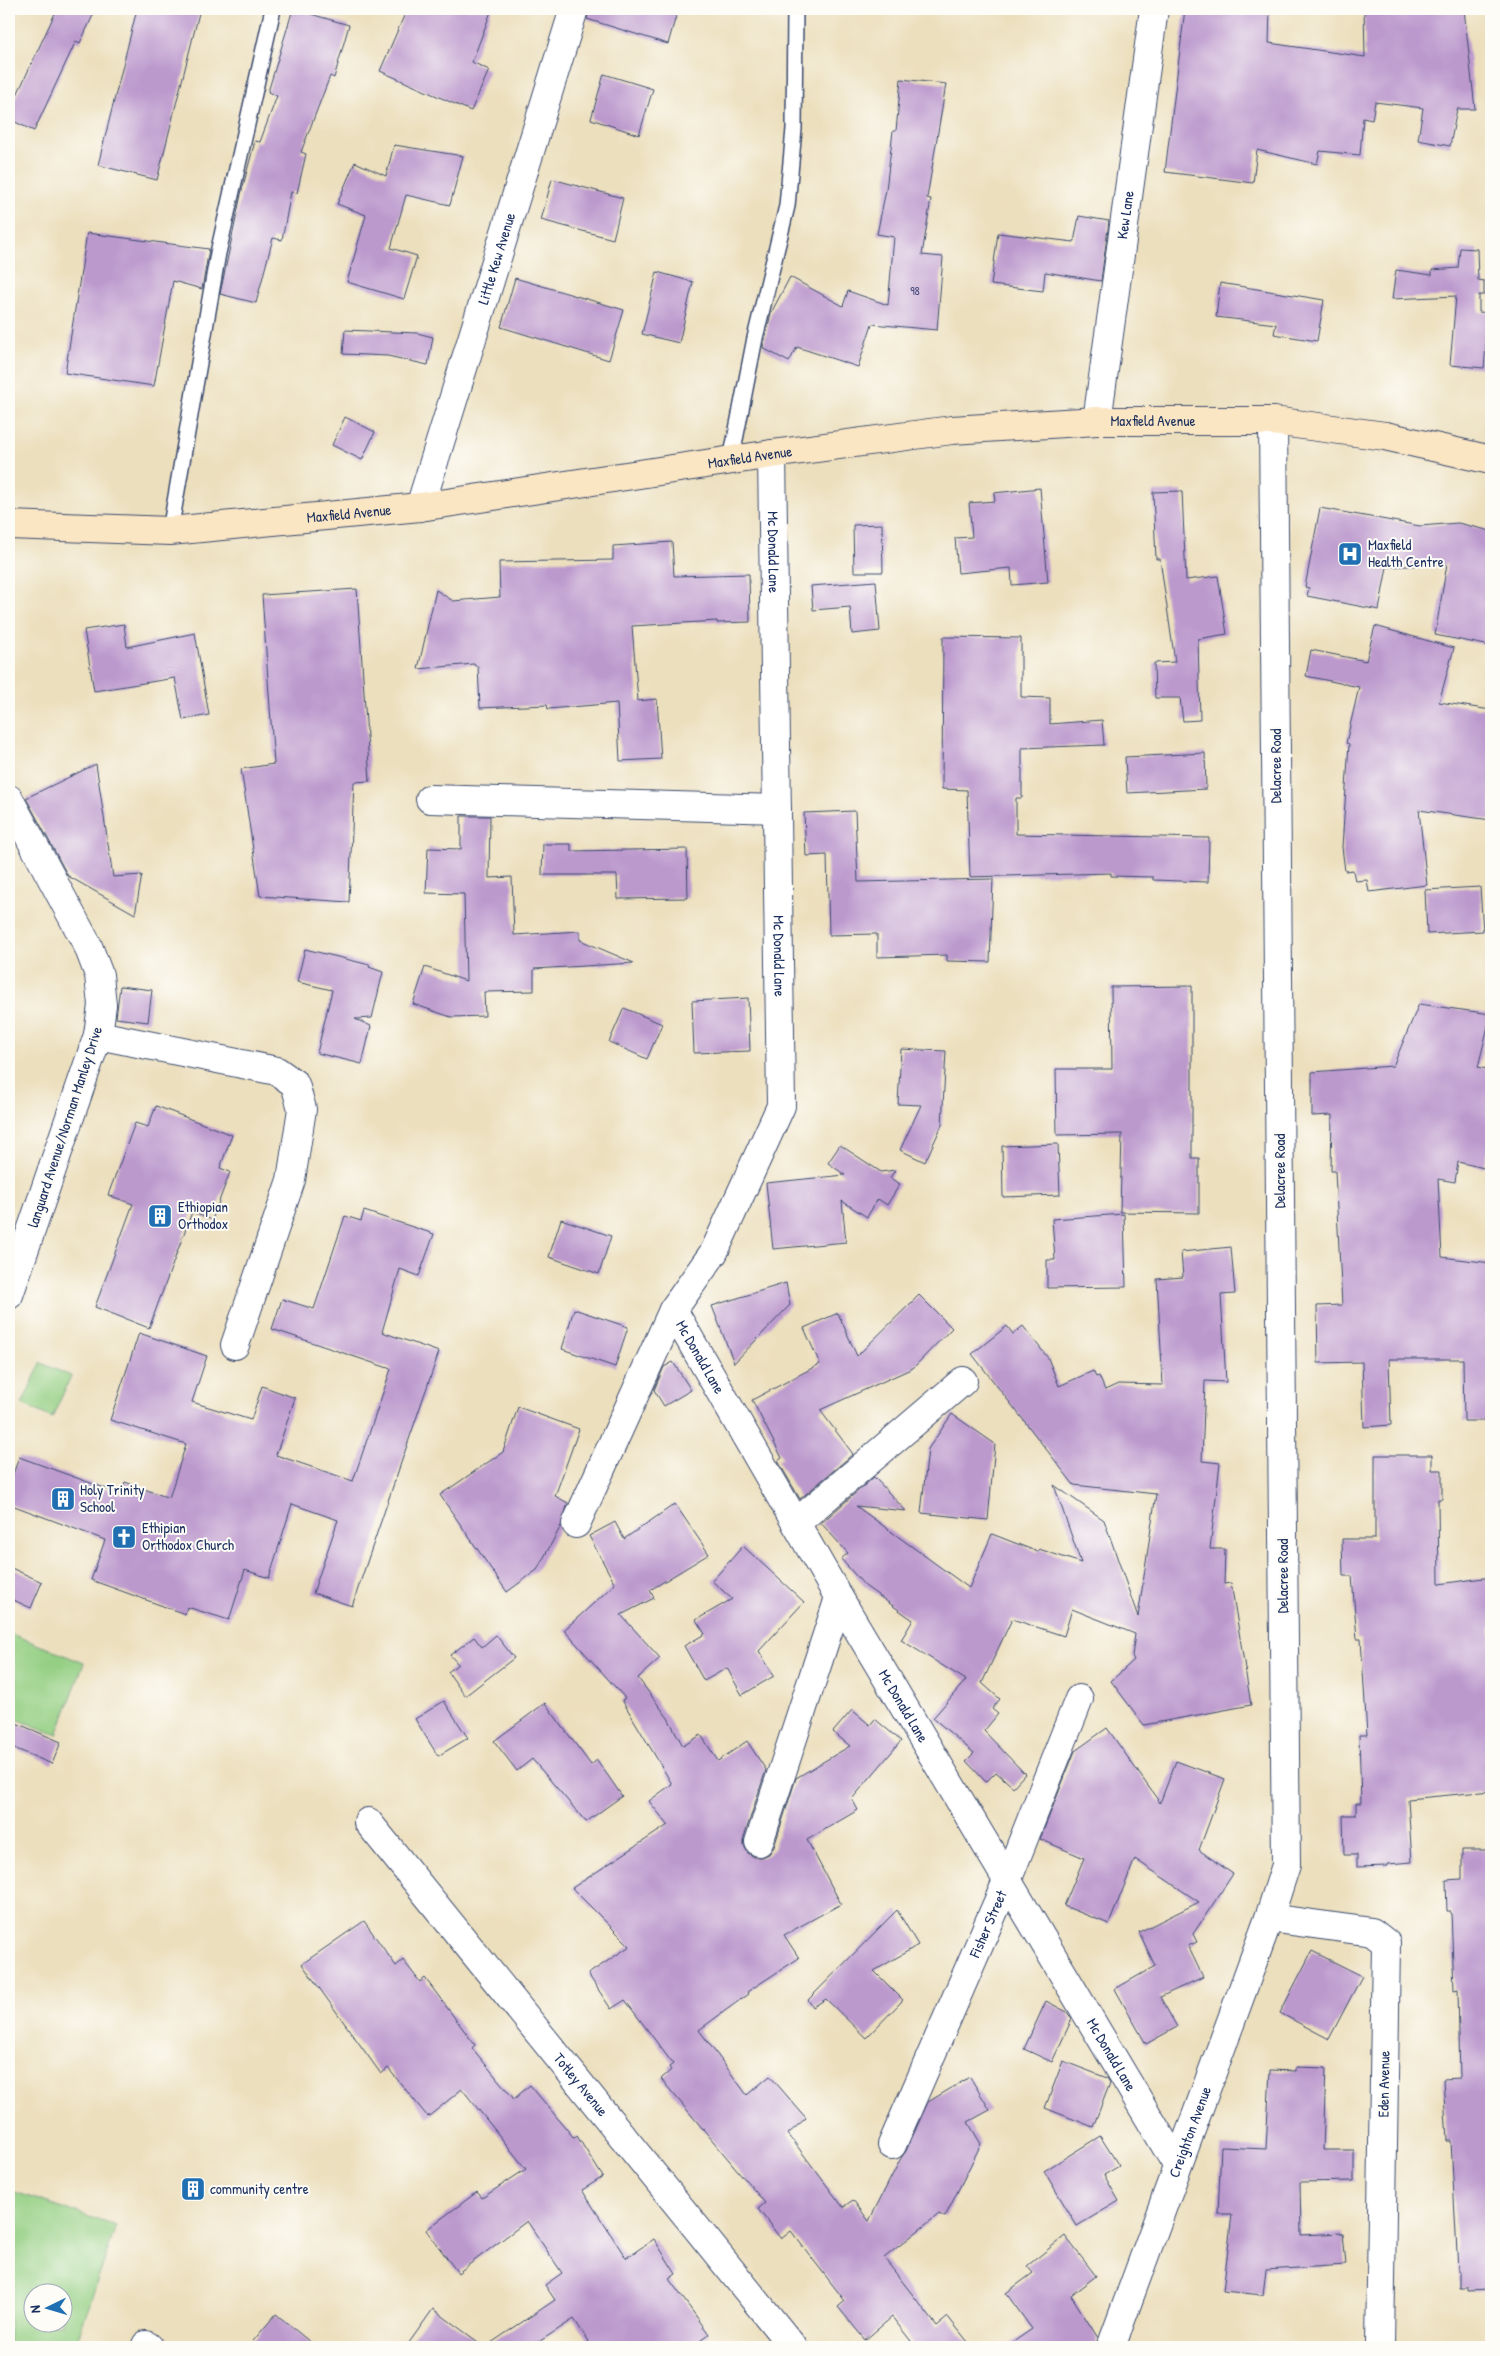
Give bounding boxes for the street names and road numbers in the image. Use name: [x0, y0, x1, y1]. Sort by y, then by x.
street label: Kew Lane: [1111, 189, 1139, 240]
street label: Little Kew Avenue: [472, 210, 520, 307]
street label: Maxfield Avenue: [1110, 410, 1195, 431]
street label: Maxfield Avenue: [706, 440, 793, 474]
street label: Maxfield Avenue: [306, 499, 392, 528]
street label: Mc Donald Lane: [763, 511, 785, 593]
street label: Delacree Road: [1265, 729, 1286, 803]
street label: Mc Donald Lane: [768, 915, 790, 997]
street label: languard Avenue/Norman Manley Drive: [22, 1024, 107, 1230]
street label: Delacree Road: [1269, 1134, 1290, 1208]
street label: Mc Donald Lane: [671, 1316, 730, 1397]
street label: Delacree Road: [1272, 1539, 1293, 1613]
street label: Mc Donald Lane: [874, 1665, 934, 1746]
street label: Fisher Street: [964, 1886, 1012, 1962]
street label: Mc Donald Lane: [1082, 2014, 1142, 2095]
street label: Totley Avenue: [549, 2048, 613, 2121]
street label: Eden Avenue: [1372, 2050, 1395, 2118]
street label: Creighton Avenue: [1163, 2083, 1216, 2181]

